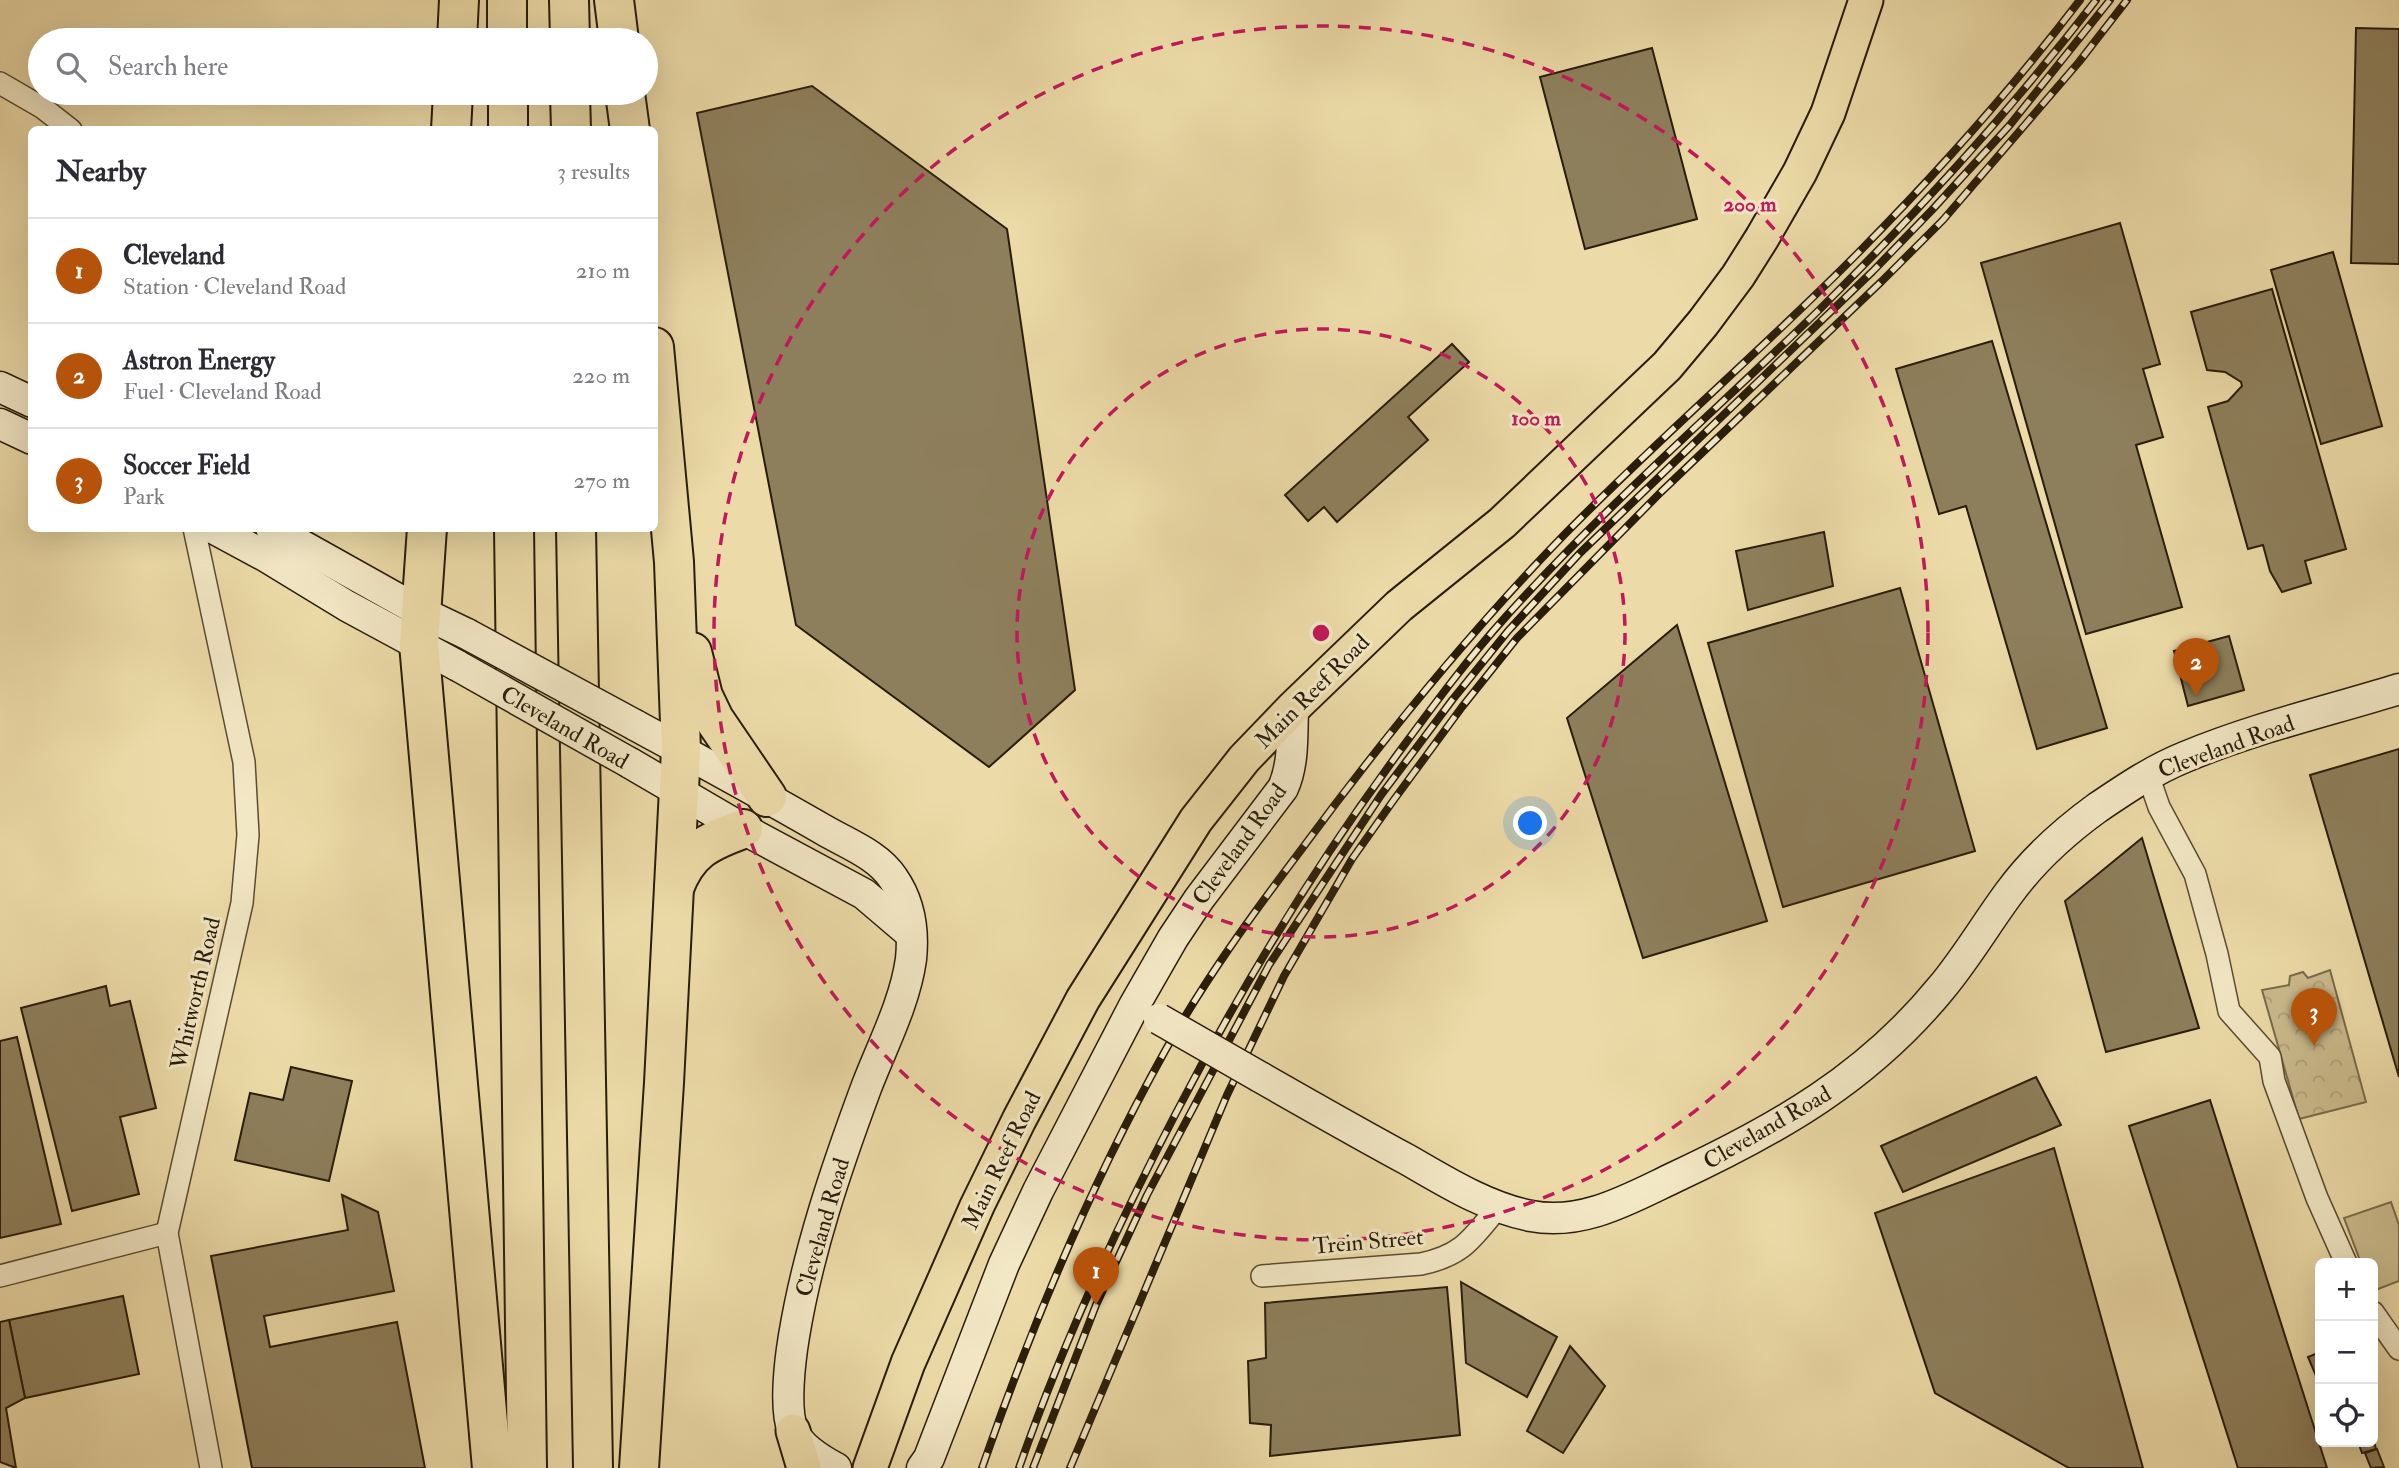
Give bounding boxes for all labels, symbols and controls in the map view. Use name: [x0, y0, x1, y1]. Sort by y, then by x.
search box: [28, 28, 658, 105]
icon: search: [52, 48, 90, 86]
text: Search here: [108, 51, 228, 83]
text: Nearby: [56, 153, 146, 190]
text: 3 results: [557, 157, 630, 186]
text: 200 m: [1724, 191, 1777, 218]
text: Cleveland: [123, 240, 225, 272]
text: 1: [75, 256, 83, 285]
text: 210 m: [576, 256, 630, 285]
text: Station · Cleveland Road: [123, 272, 346, 301]
text: Astron Energy: [123, 345, 275, 377]
text: 2: [73, 361, 85, 390]
text: 220 m: [572, 361, 630, 390]
text: Fuel · Cleveland Road: [123, 377, 321, 406]
text: 100 m: [1511, 405, 1562, 432]
text: Soccer Field: [123, 450, 250, 482]
text: 3: [75, 466, 83, 495]
text: 270 m: [573, 466, 630, 495]
text: Park: [123, 482, 165, 511]
centre of rings: [1309, 621, 1333, 645]
street label: Main Reef Road: [1249, 628, 1376, 755]
pin: 2: [2173, 638, 2219, 696]
street label: Cleveland Road: [496, 679, 634, 776]
street label: Cleveland Road: [2154, 708, 2298, 785]
street label: Cleveland Road: [1186, 778, 1293, 911]
your location: [1513, 806, 1547, 840]
street label: Whitworth Road: [164, 914, 227, 1073]
pin: 3: [2291, 988, 2337, 1046]
street label: Cleveland Road: [1698, 1079, 1836, 1176]
street label: Main Reef Road: [955, 1086, 1047, 1234]
street label: Cleveland Road: [789, 1154, 856, 1300]
street label: Trein Street: [1312, 1222, 1425, 1261]
pin: 1: [1073, 1247, 1119, 1305]
map controls: [2315, 1258, 2378, 1447]
button: +: [2315, 1258, 2378, 1321]
button: −: [2315, 1321, 2378, 1384]
button: locate: [2315, 1384, 2378, 1447]

